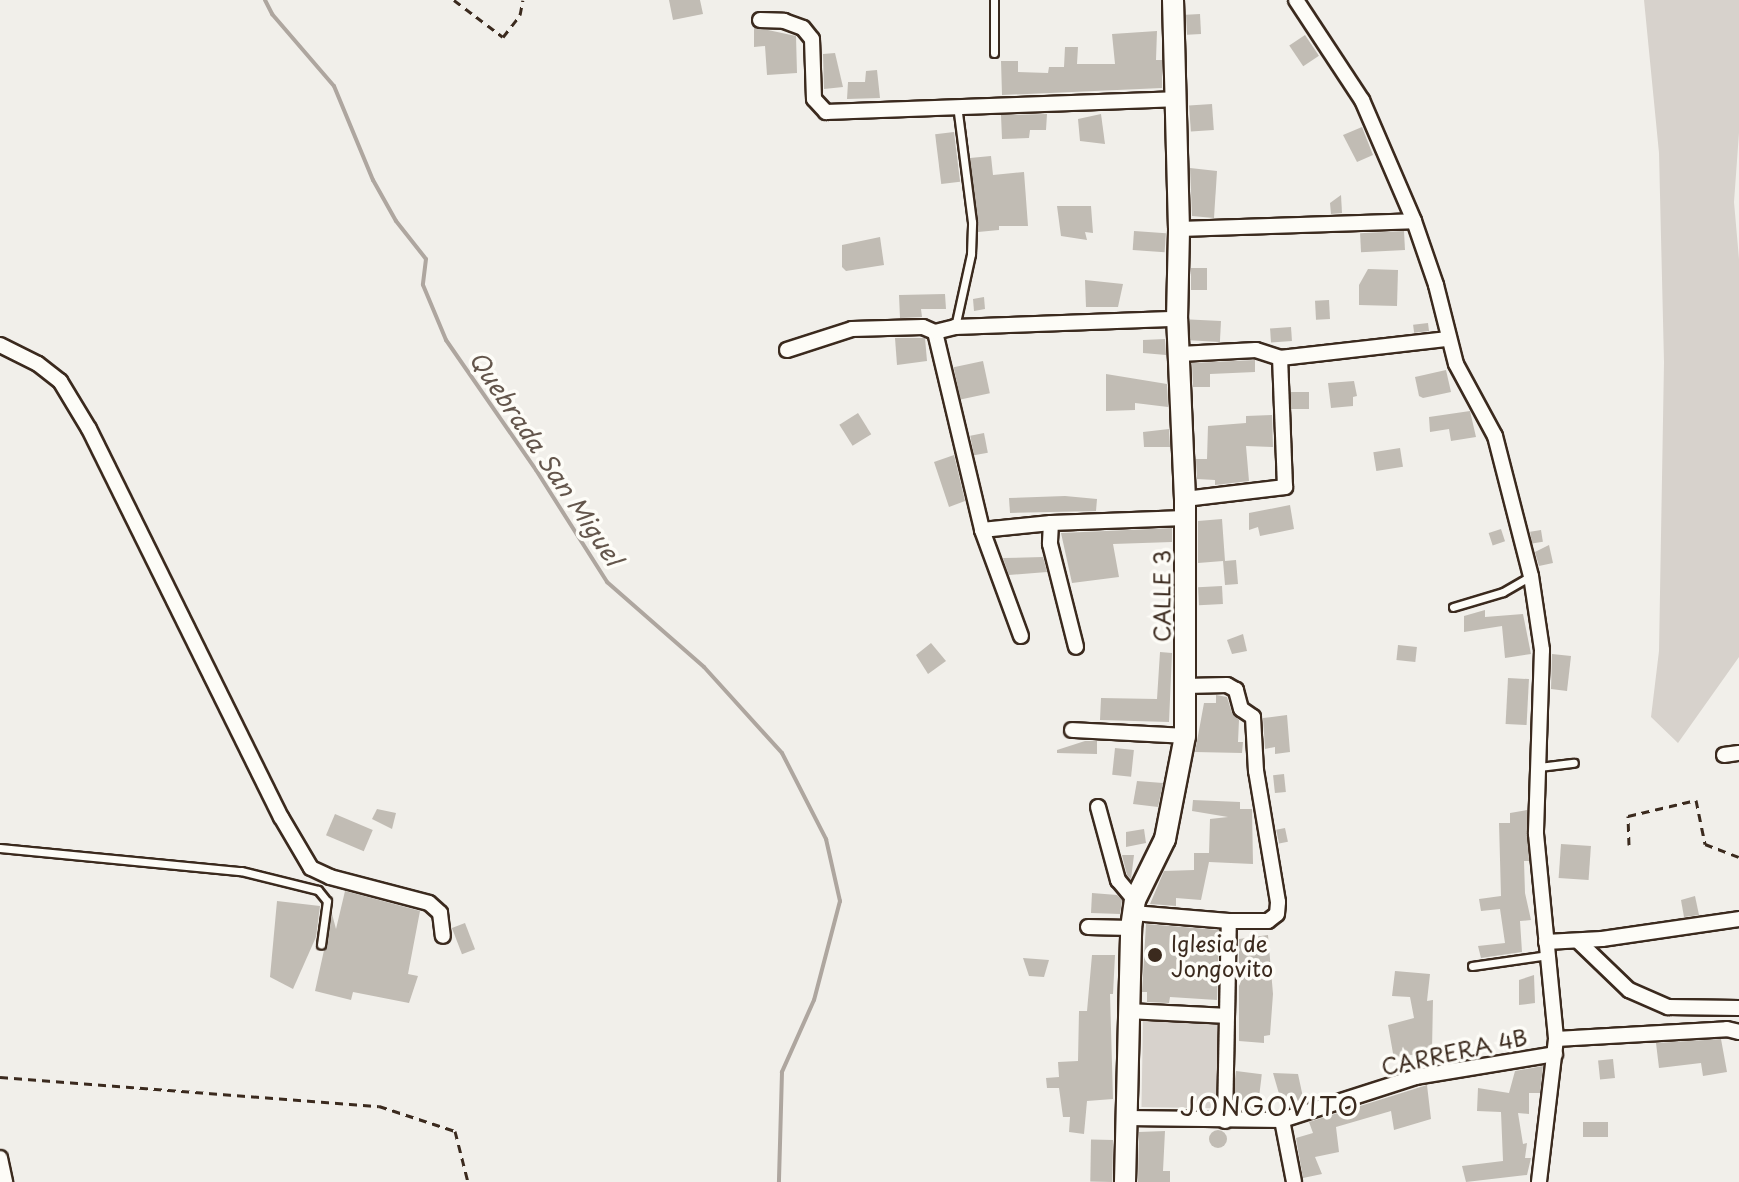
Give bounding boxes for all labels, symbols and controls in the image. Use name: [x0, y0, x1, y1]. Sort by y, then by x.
water label: Quebrada San Miguel: [464, 345, 628, 571]
street label: CALLE 3: [1148, 549, 1174, 643]
place label: Iglesia de Jongovito: [1171, 929, 1273, 980]
marker: Iglesia de Jongovito: [1146, 946, 1164, 964]
street label: CARRERA 4B: [1380, 1023, 1528, 1079]
district label: JONGOVITO: [1182, 1090, 1358, 1122]

